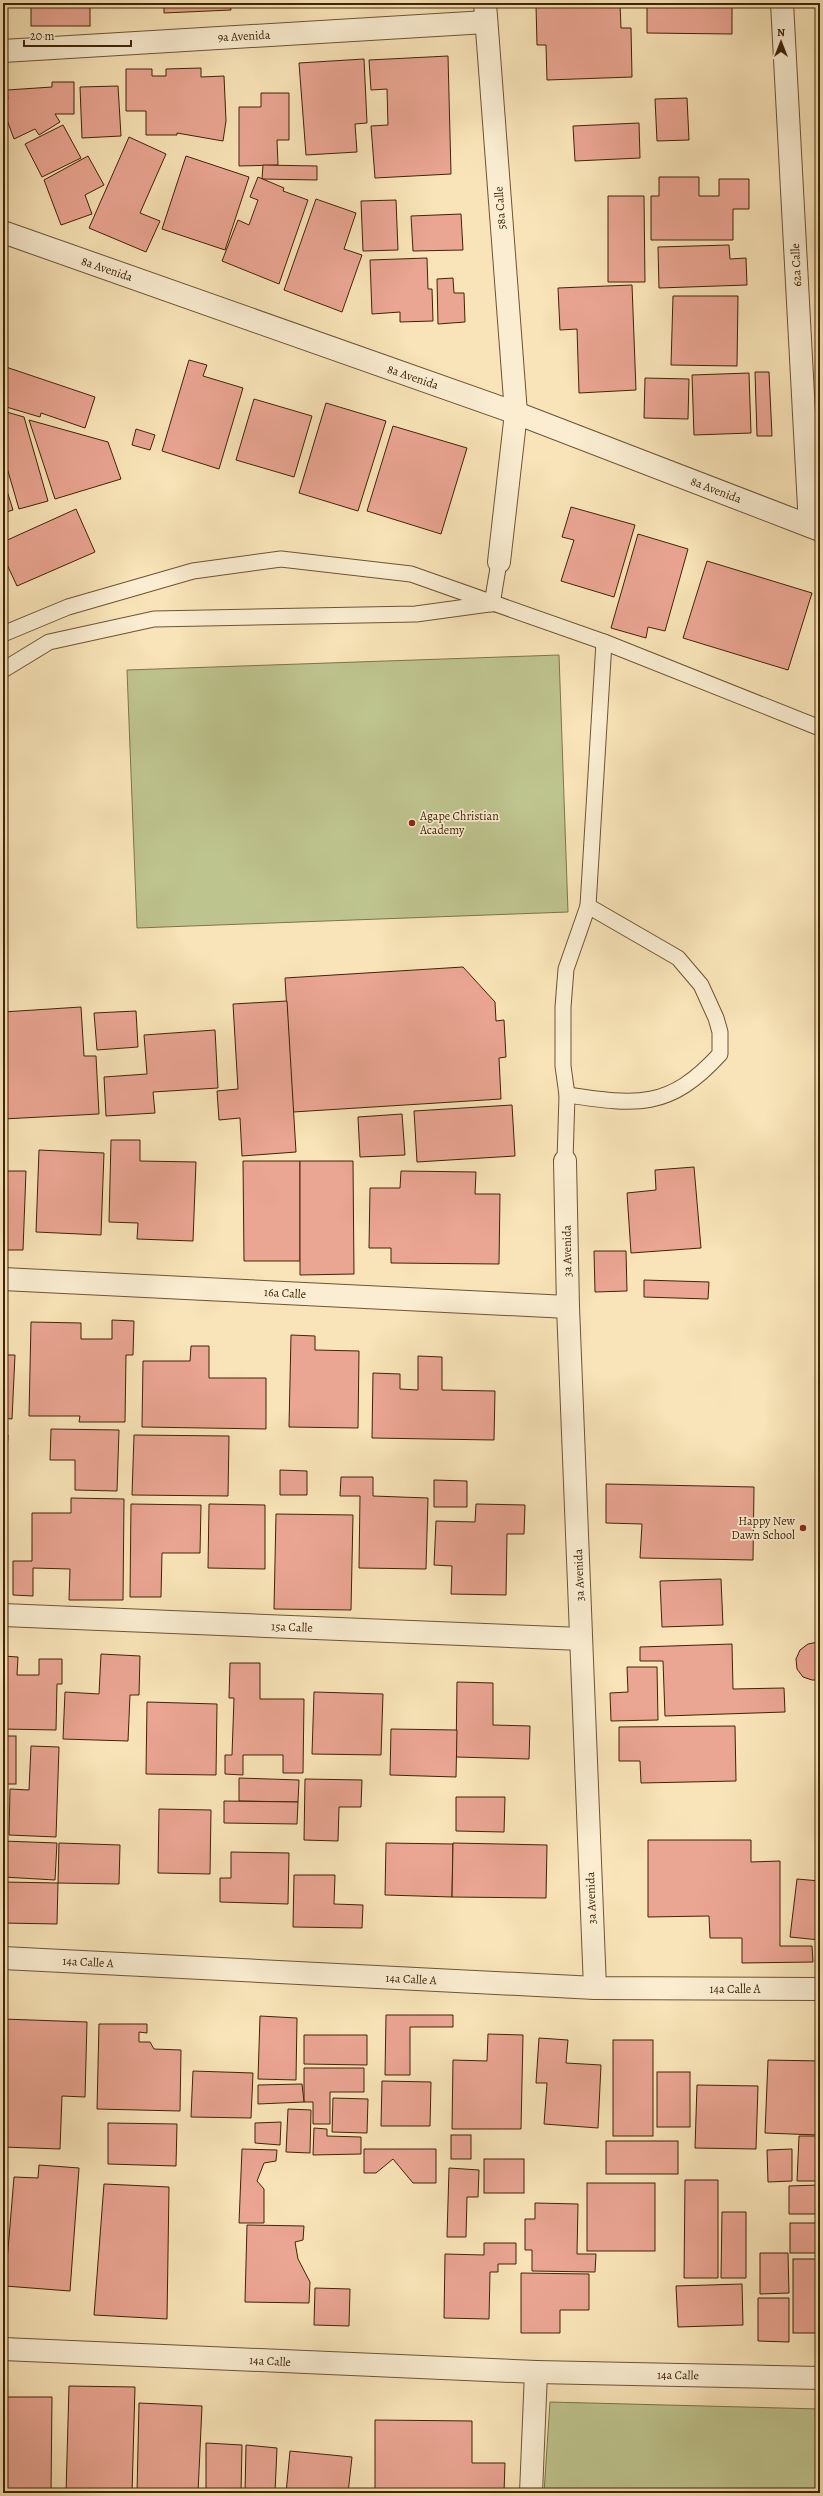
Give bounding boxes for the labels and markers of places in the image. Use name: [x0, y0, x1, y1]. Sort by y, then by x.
place label: Agape Christian Academy: [419, 808, 499, 838]
marker: Agape Christian Academy: [407, 818, 417, 828]
place label: Happy New Dawn School: [731, 1513, 796, 1543]
marker: Happy New Dawn School: [798, 1523, 808, 1533]

